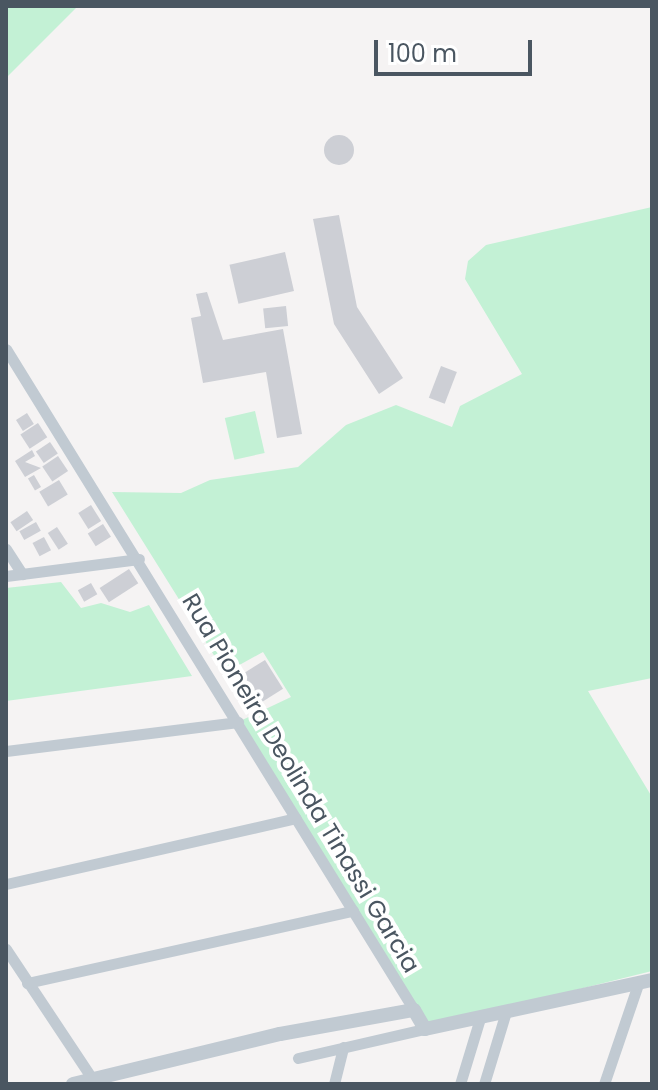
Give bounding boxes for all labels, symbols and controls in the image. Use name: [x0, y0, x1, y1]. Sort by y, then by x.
scale bar: [378, 24, 536, 74]
text: 100 m: [388, 37, 457, 70]
street label: Rua Pioneira Deolinda Tinassi Garcia: [176, 588, 426, 978]

